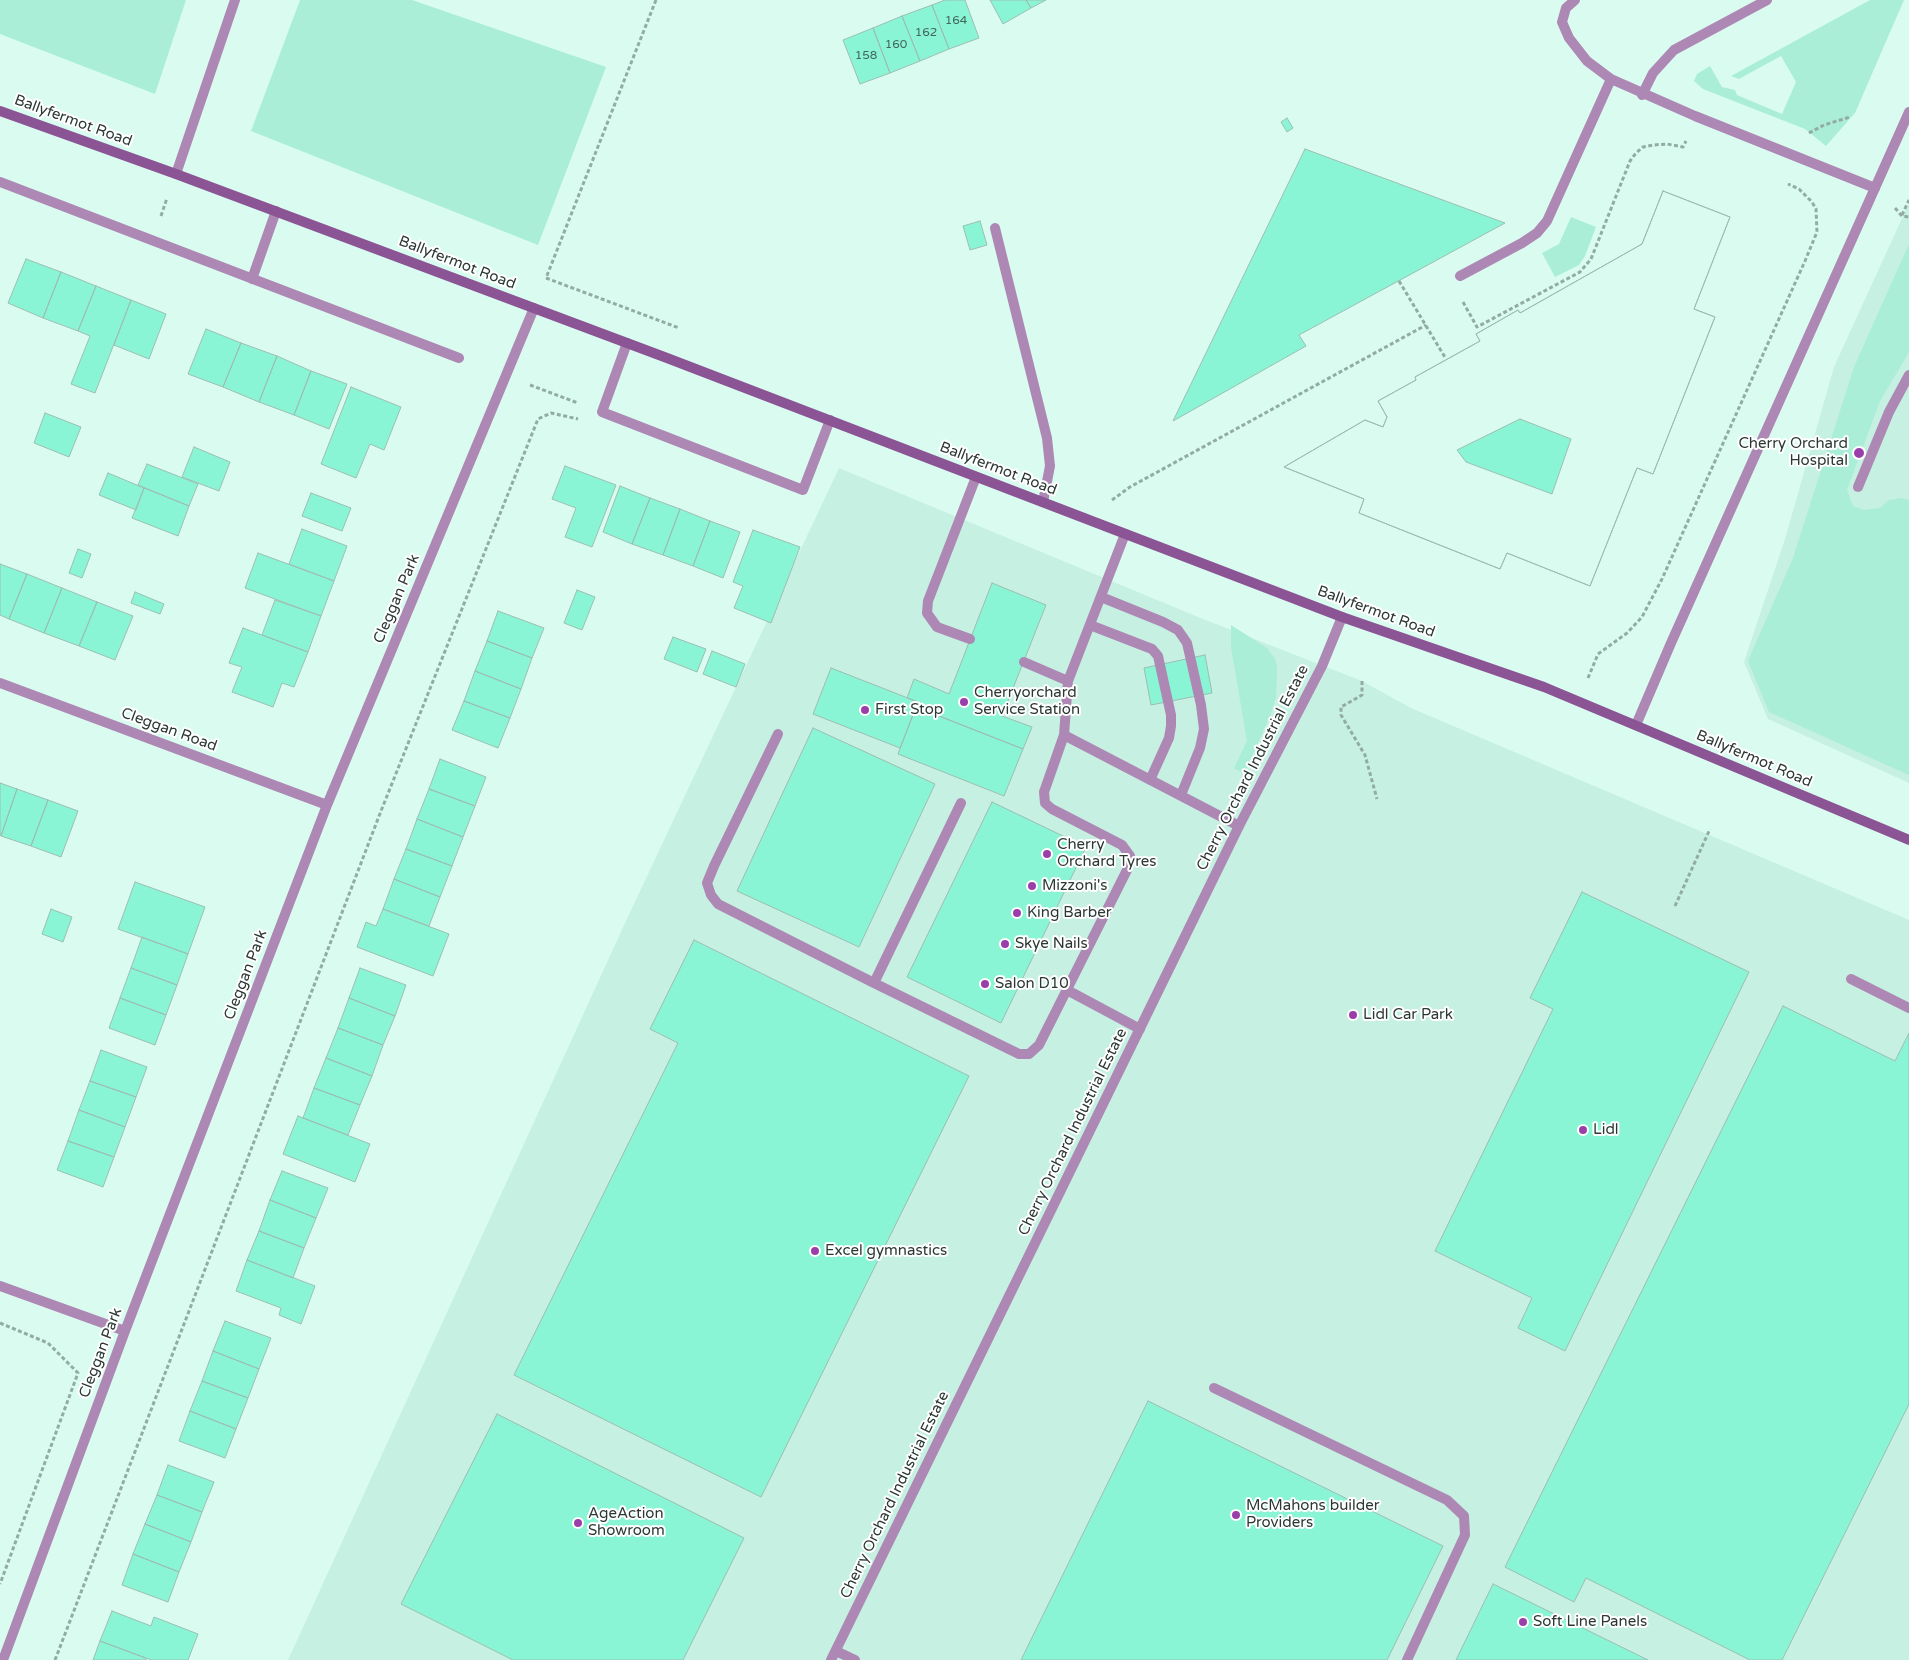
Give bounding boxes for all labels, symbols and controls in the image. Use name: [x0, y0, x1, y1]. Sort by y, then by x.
house number: 164: [945, 14, 967, 28]
house number: 162: [915, 26, 937, 40]
house number: 160: [885, 38, 907, 52]
house number: 158: [855, 49, 877, 63]
street label: Ballyfermot Road: [12, 91, 134, 151]
street label: Ballyfermot Road: [396, 232, 518, 294]
place label: Cherry Orchard Hospital: [1738, 435, 1848, 470]
street label: Ballyfermot Road: [937, 438, 1059, 500]
marker: Cherry Orchard Hospital: [1852, 446, 1866, 460]
street label: Cleggan Park: [370, 552, 424, 646]
street label: Ballyfermot Road: [1315, 582, 1437, 642]
street label: Cherry Orchard Industrial Estate: [1193, 662, 1313, 874]
place label: Cherryorchard Service Station: [974, 684, 1080, 719]
marker: Cherryorchard Service Station: [958, 696, 970, 708]
place label: First Stop: [875, 701, 943, 719]
street label: Cleggan Road: [119, 704, 219, 756]
marker: First Stop: [859, 704, 871, 716]
street label: Ballyfermot Road: [1693, 726, 1815, 792]
place label: Cherry Orchard Tyres: [1057, 836, 1156, 871]
marker: Cherry Orchard Tyres: [1041, 848, 1053, 860]
place label: Mizzoni's: [1042, 877, 1108, 895]
marker: Mizzoni's: [1026, 880, 1038, 892]
place label: King Barber: [1027, 904, 1112, 922]
marker: King Barber: [1011, 907, 1023, 919]
street label: Cleggan Park: [221, 927, 271, 1023]
place label: Skye Nails: [1015, 935, 1088, 953]
marker: Skye Nails: [999, 938, 1011, 950]
place label: Salon D10: [995, 975, 1069, 993]
marker: Salon D10: [979, 978, 991, 990]
place label: Lidl Car Park: [1363, 1006, 1453, 1024]
marker: Lidl Car Park: [1347, 1009, 1359, 1021]
street label: Cherry Orchard Industrial Estate: [1015, 1025, 1131, 1239]
place label: Lidl: [1593, 1121, 1619, 1139]
marker: Lidl: [1577, 1124, 1589, 1136]
place label: Excel gymnastics: [825, 1242, 947, 1260]
marker: Excel gymnastics: [809, 1245, 821, 1257]
street label: Cleggan Park: [76, 1305, 126, 1401]
street label: Cherry Orchard Industrial Estate: [837, 1388, 953, 1602]
place label: McMahons builder Providers: [1246, 1497, 1379, 1532]
place label: AgeAction Showroom: [588, 1505, 665, 1540]
marker: McMahons builder Providers: [1230, 1509, 1242, 1521]
marker: AgeAction Showroom: [572, 1517, 584, 1529]
place label: Soft Line Panels: [1533, 1613, 1647, 1631]
marker: Soft Line Panels: [1517, 1616, 1529, 1628]

